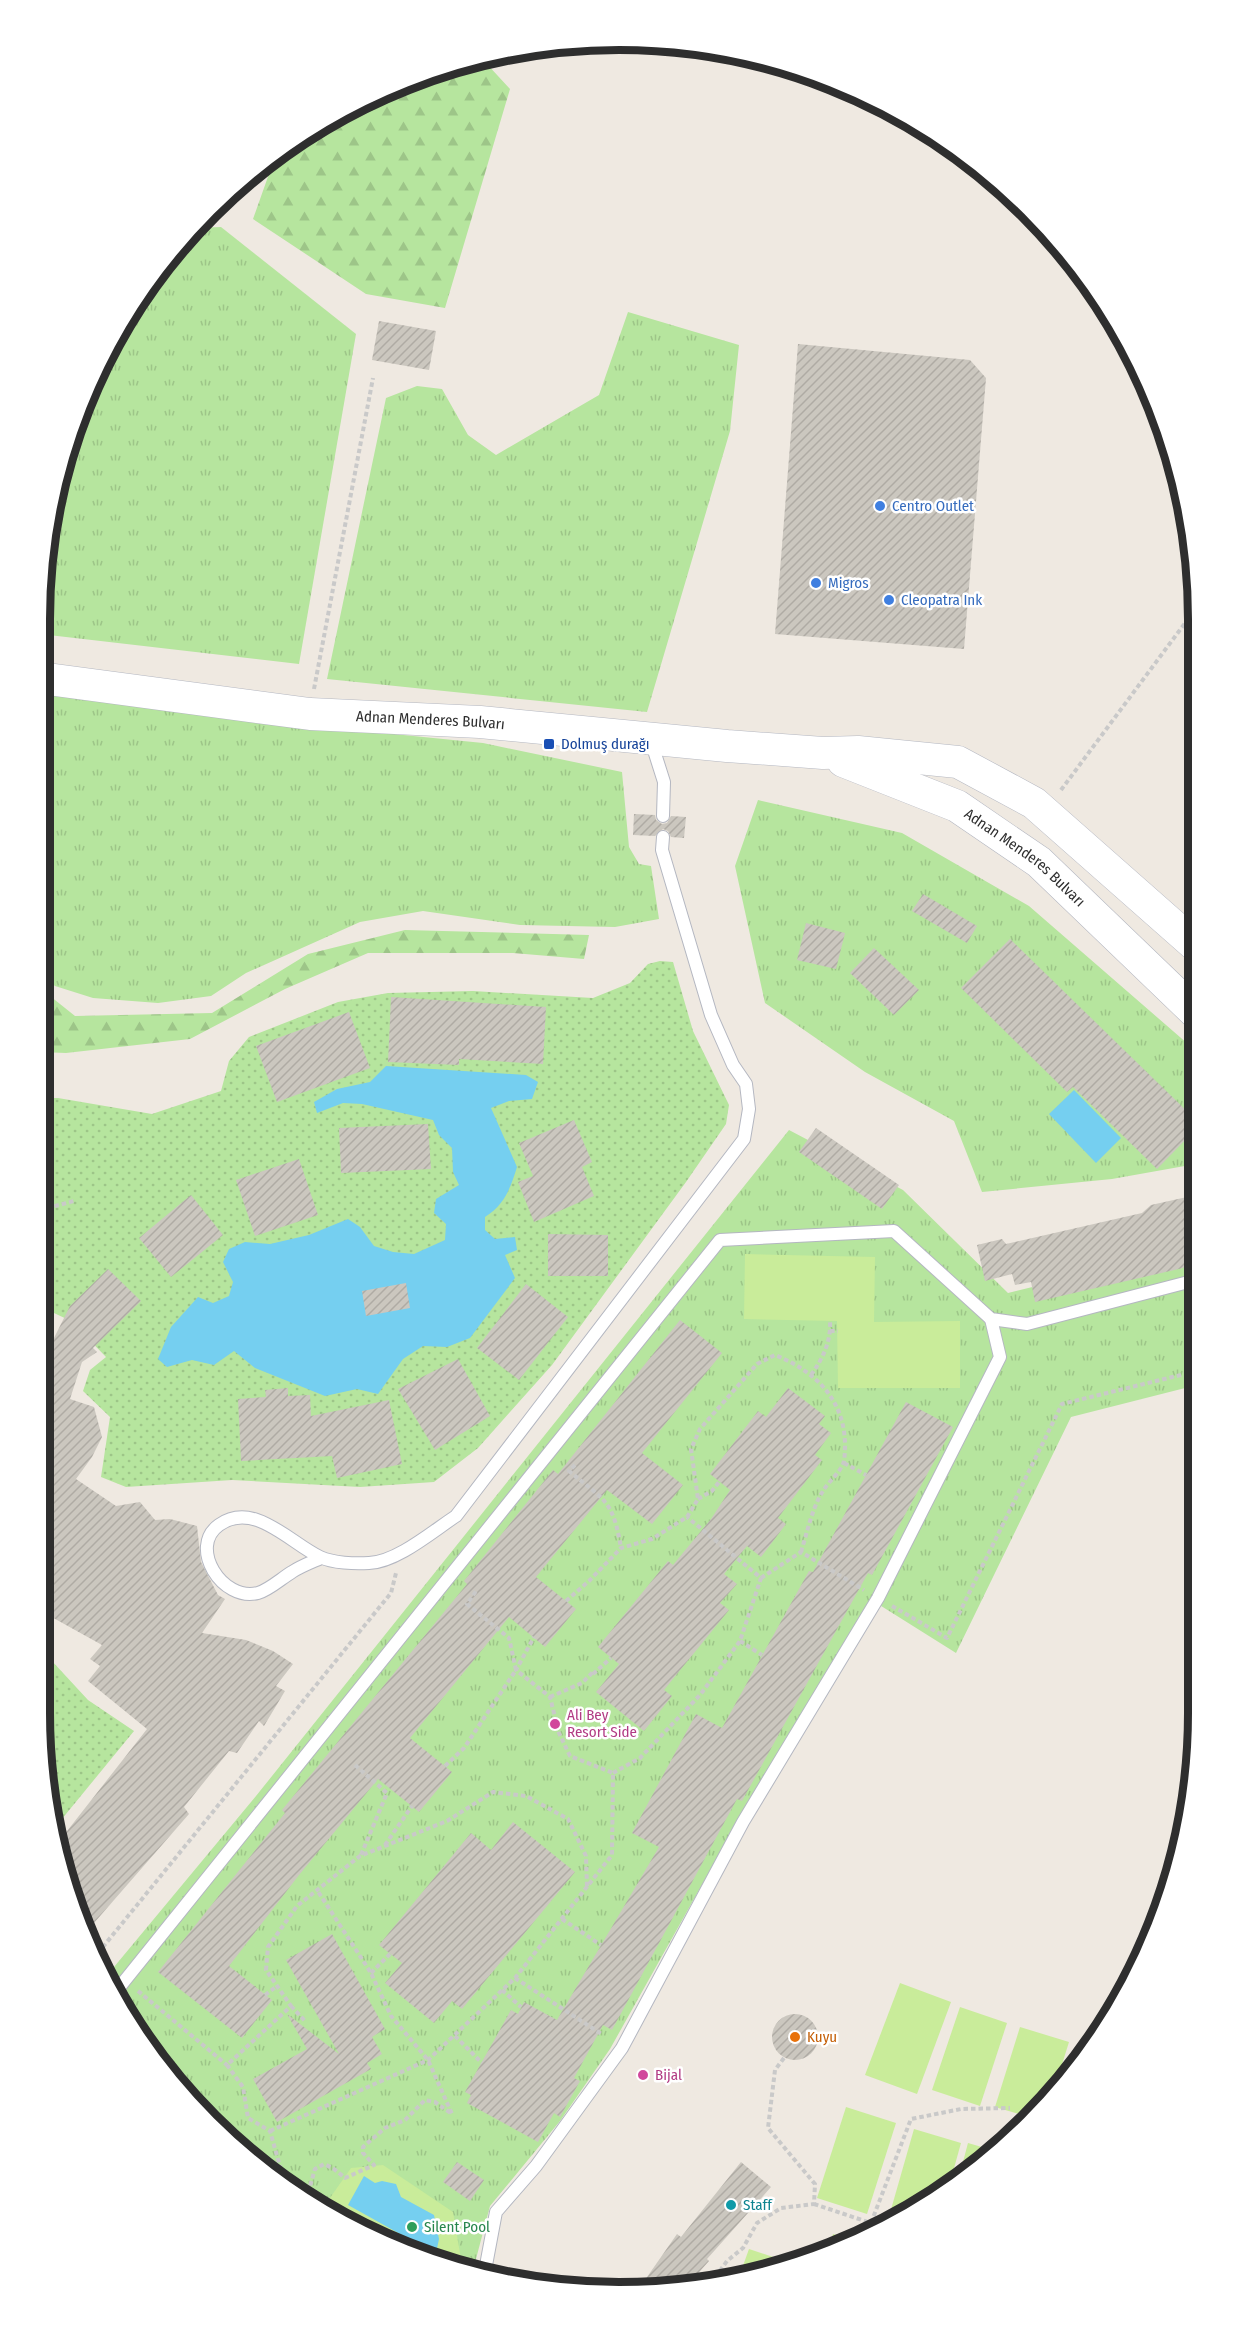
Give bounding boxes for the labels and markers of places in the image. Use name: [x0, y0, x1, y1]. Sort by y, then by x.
place label: Centro Outlet: [892, 497, 974, 515]
marker: Centro Outlet: [873, 499, 887, 513]
place label: Migros: [828, 574, 869, 592]
marker: Migros: [809, 576, 823, 590]
place label: Cleopatra Ink: [901, 591, 982, 609]
marker: Cleopatra Ink: [882, 593, 896, 607]
place label: Dolmuş durağı: [561, 735, 650, 753]
marker: Dolmuş durağı: [542, 737, 556, 751]
place label: Ali Bey Resort Side: [567, 1706, 637, 1741]
marker: Ali Bey Resort Side: [548, 1717, 562, 1731]
place label: Kuyu: [807, 2028, 837, 2046]
marker: Kuyu: [788, 2030, 802, 2044]
place label: Bijal: [655, 2066, 682, 2084]
marker: Bijal: [636, 2068, 650, 2082]
place label: Staff: [743, 2196, 773, 2214]
marker: Staff: [724, 2198, 738, 2212]
place label: Silent Pool: [424, 2218, 490, 2236]
marker: Silent Pool: [405, 2220, 419, 2234]

